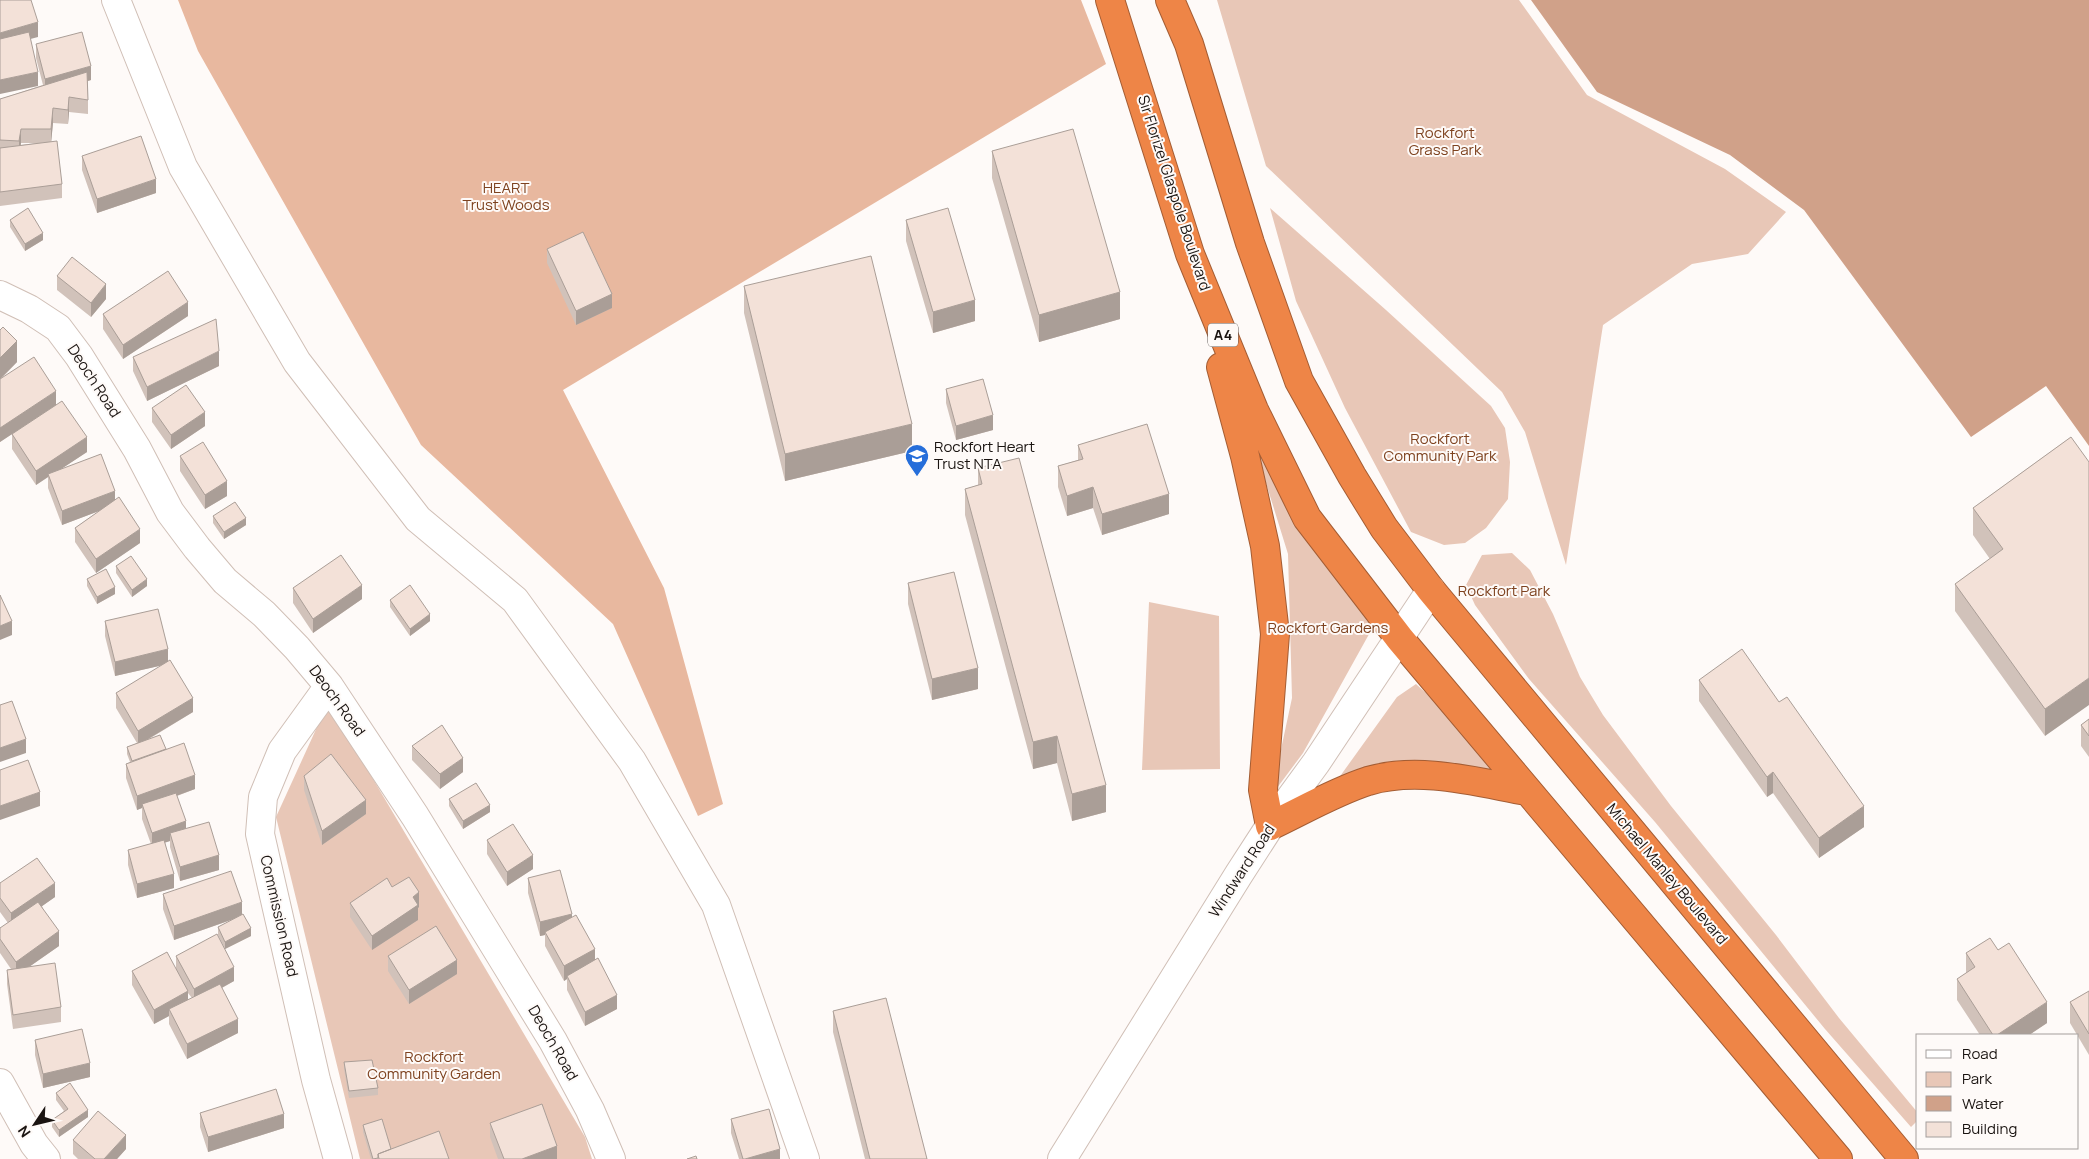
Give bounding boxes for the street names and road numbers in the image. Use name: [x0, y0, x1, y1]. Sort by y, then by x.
street label: Sir Florizel Glaspole Boulevard: [1133, 92, 1216, 293]
road number: A4: [1208, 324, 1238, 346]
street label: Deoch Road: [63, 340, 126, 421]
street label: Deoch Road: [304, 661, 370, 741]
street label: Michael Manley Boulevard: [1602, 799, 1733, 949]
street label: Windward Road: [1204, 820, 1280, 921]
street label: Commission Road: [255, 853, 304, 979]
street label: Deoch Road: [523, 1001, 583, 1084]

